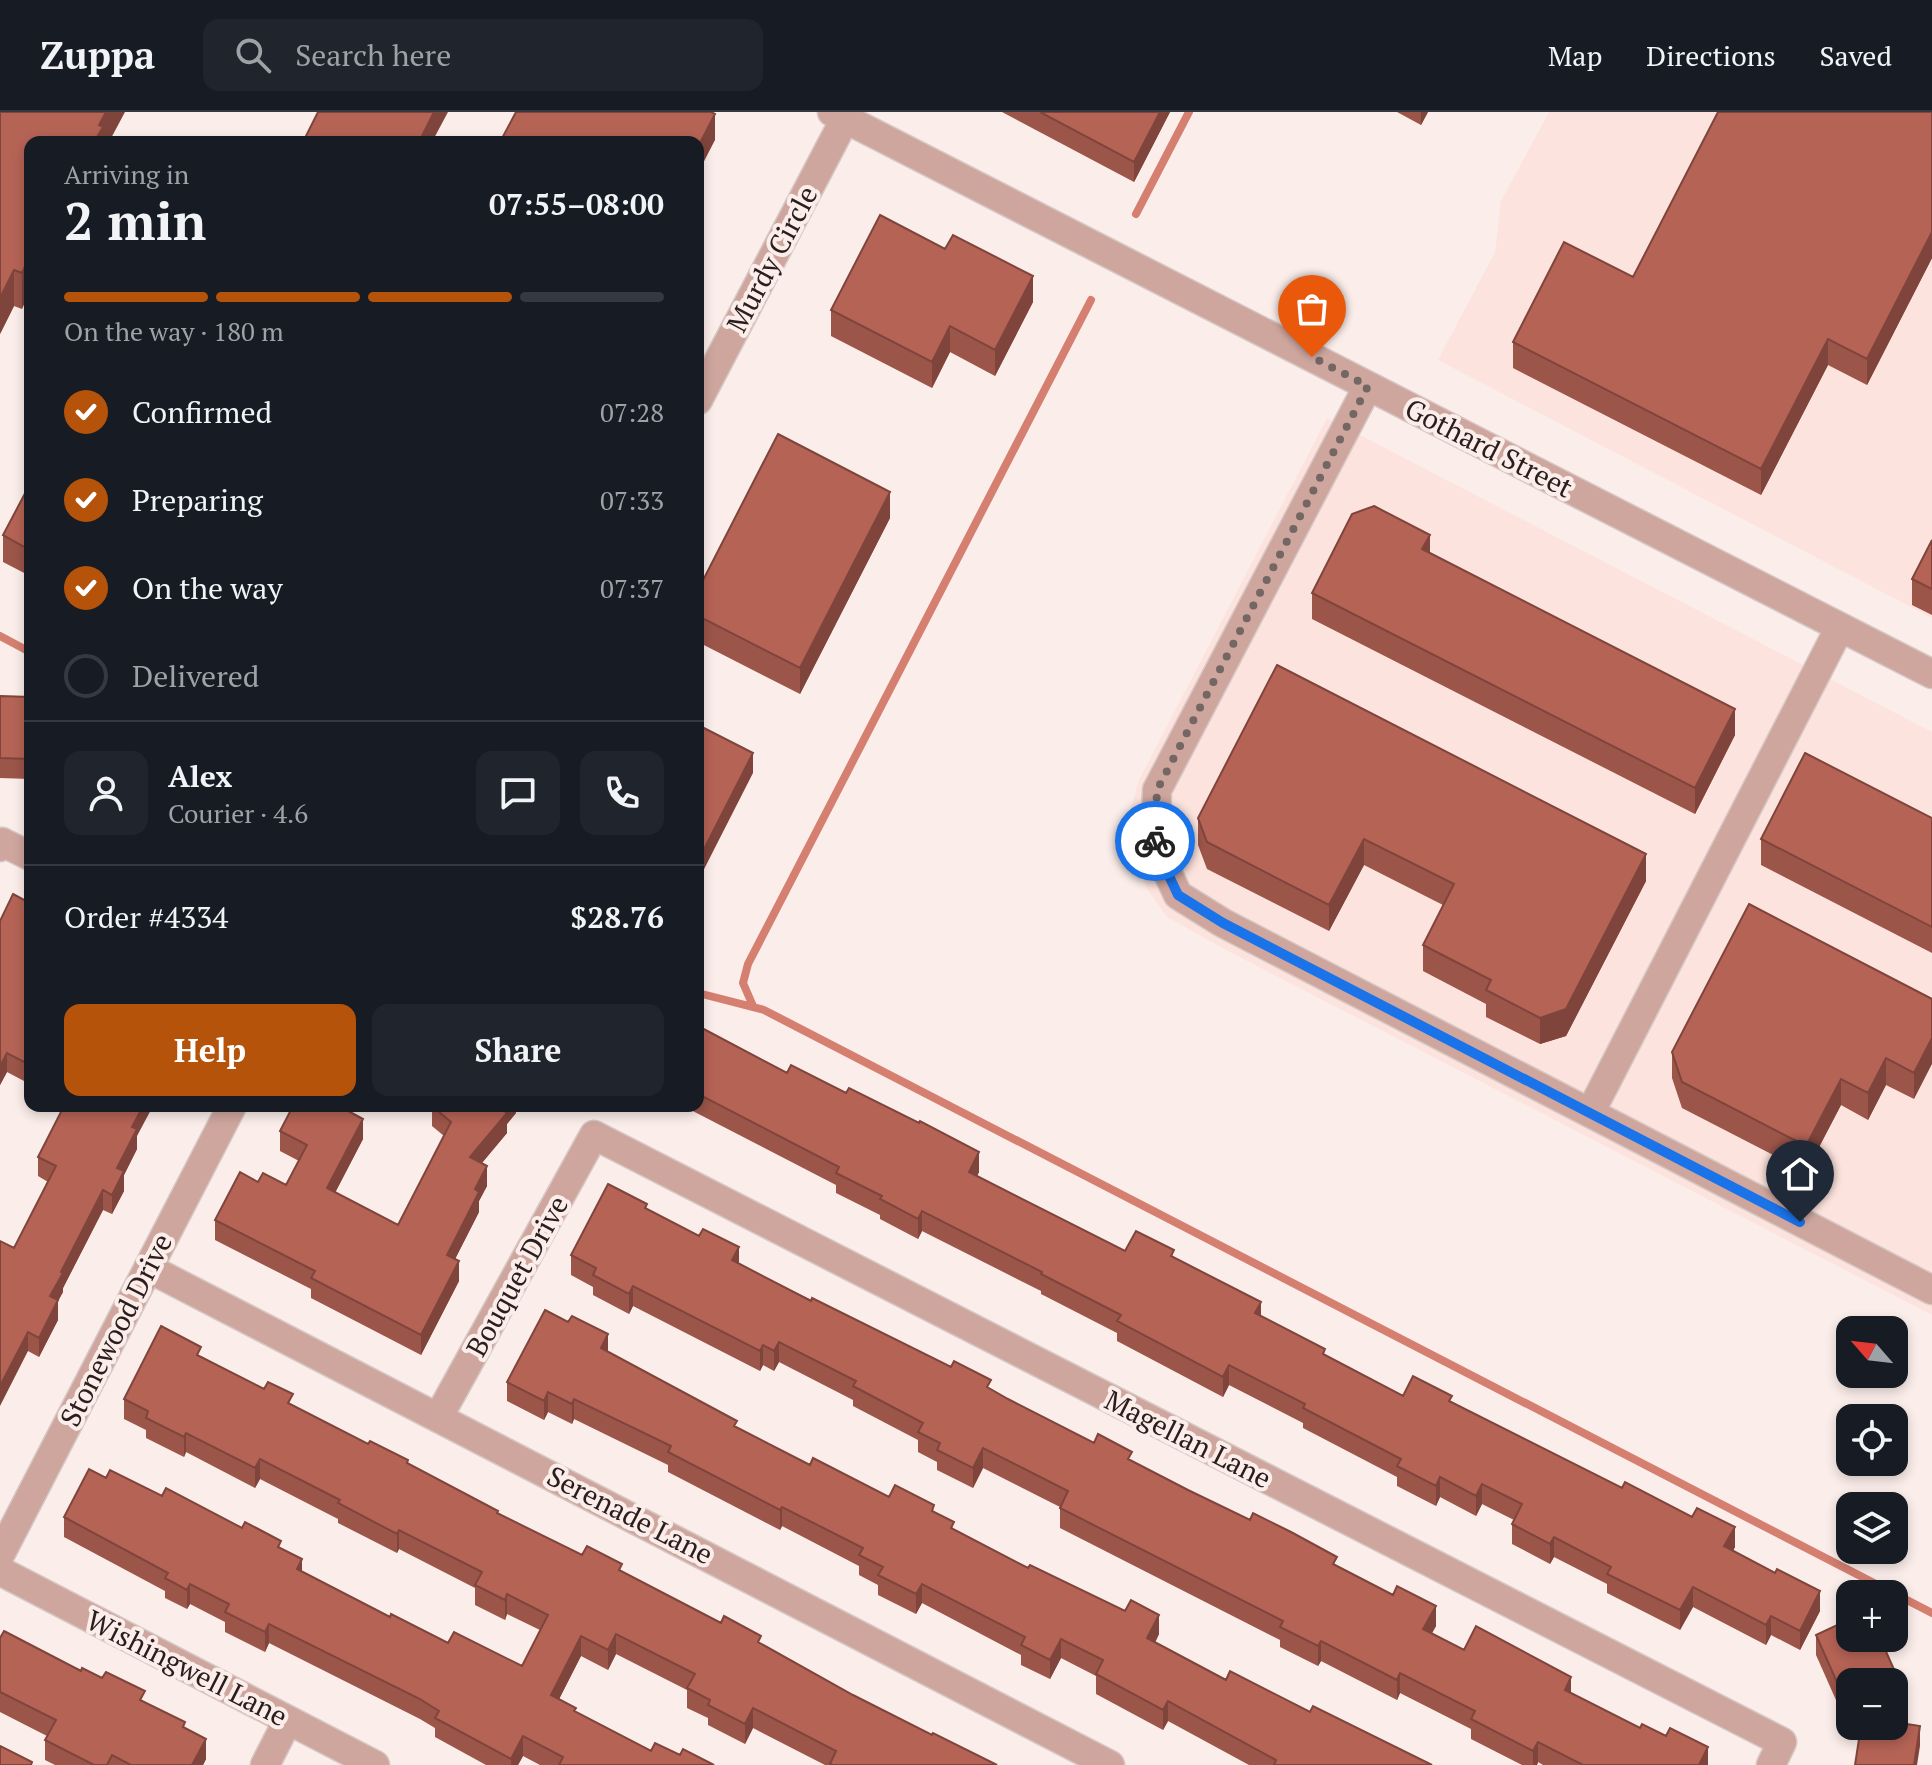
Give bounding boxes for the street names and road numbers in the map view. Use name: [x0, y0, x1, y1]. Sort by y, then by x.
street label: Murdy Circle: [718, 179, 826, 338]
street label: Gothard Street: [1399, 389, 1580, 506]
street label: Bouquet Drive: [457, 1189, 576, 1363]
street label: Stonewood Drive: [51, 1227, 180, 1432]
street label: Magellan Lane: [1099, 1381, 1278, 1496]
street label: Serenade Lane: [541, 1457, 719, 1572]
street label: Wishingwell Lane: [80, 1601, 294, 1734]

